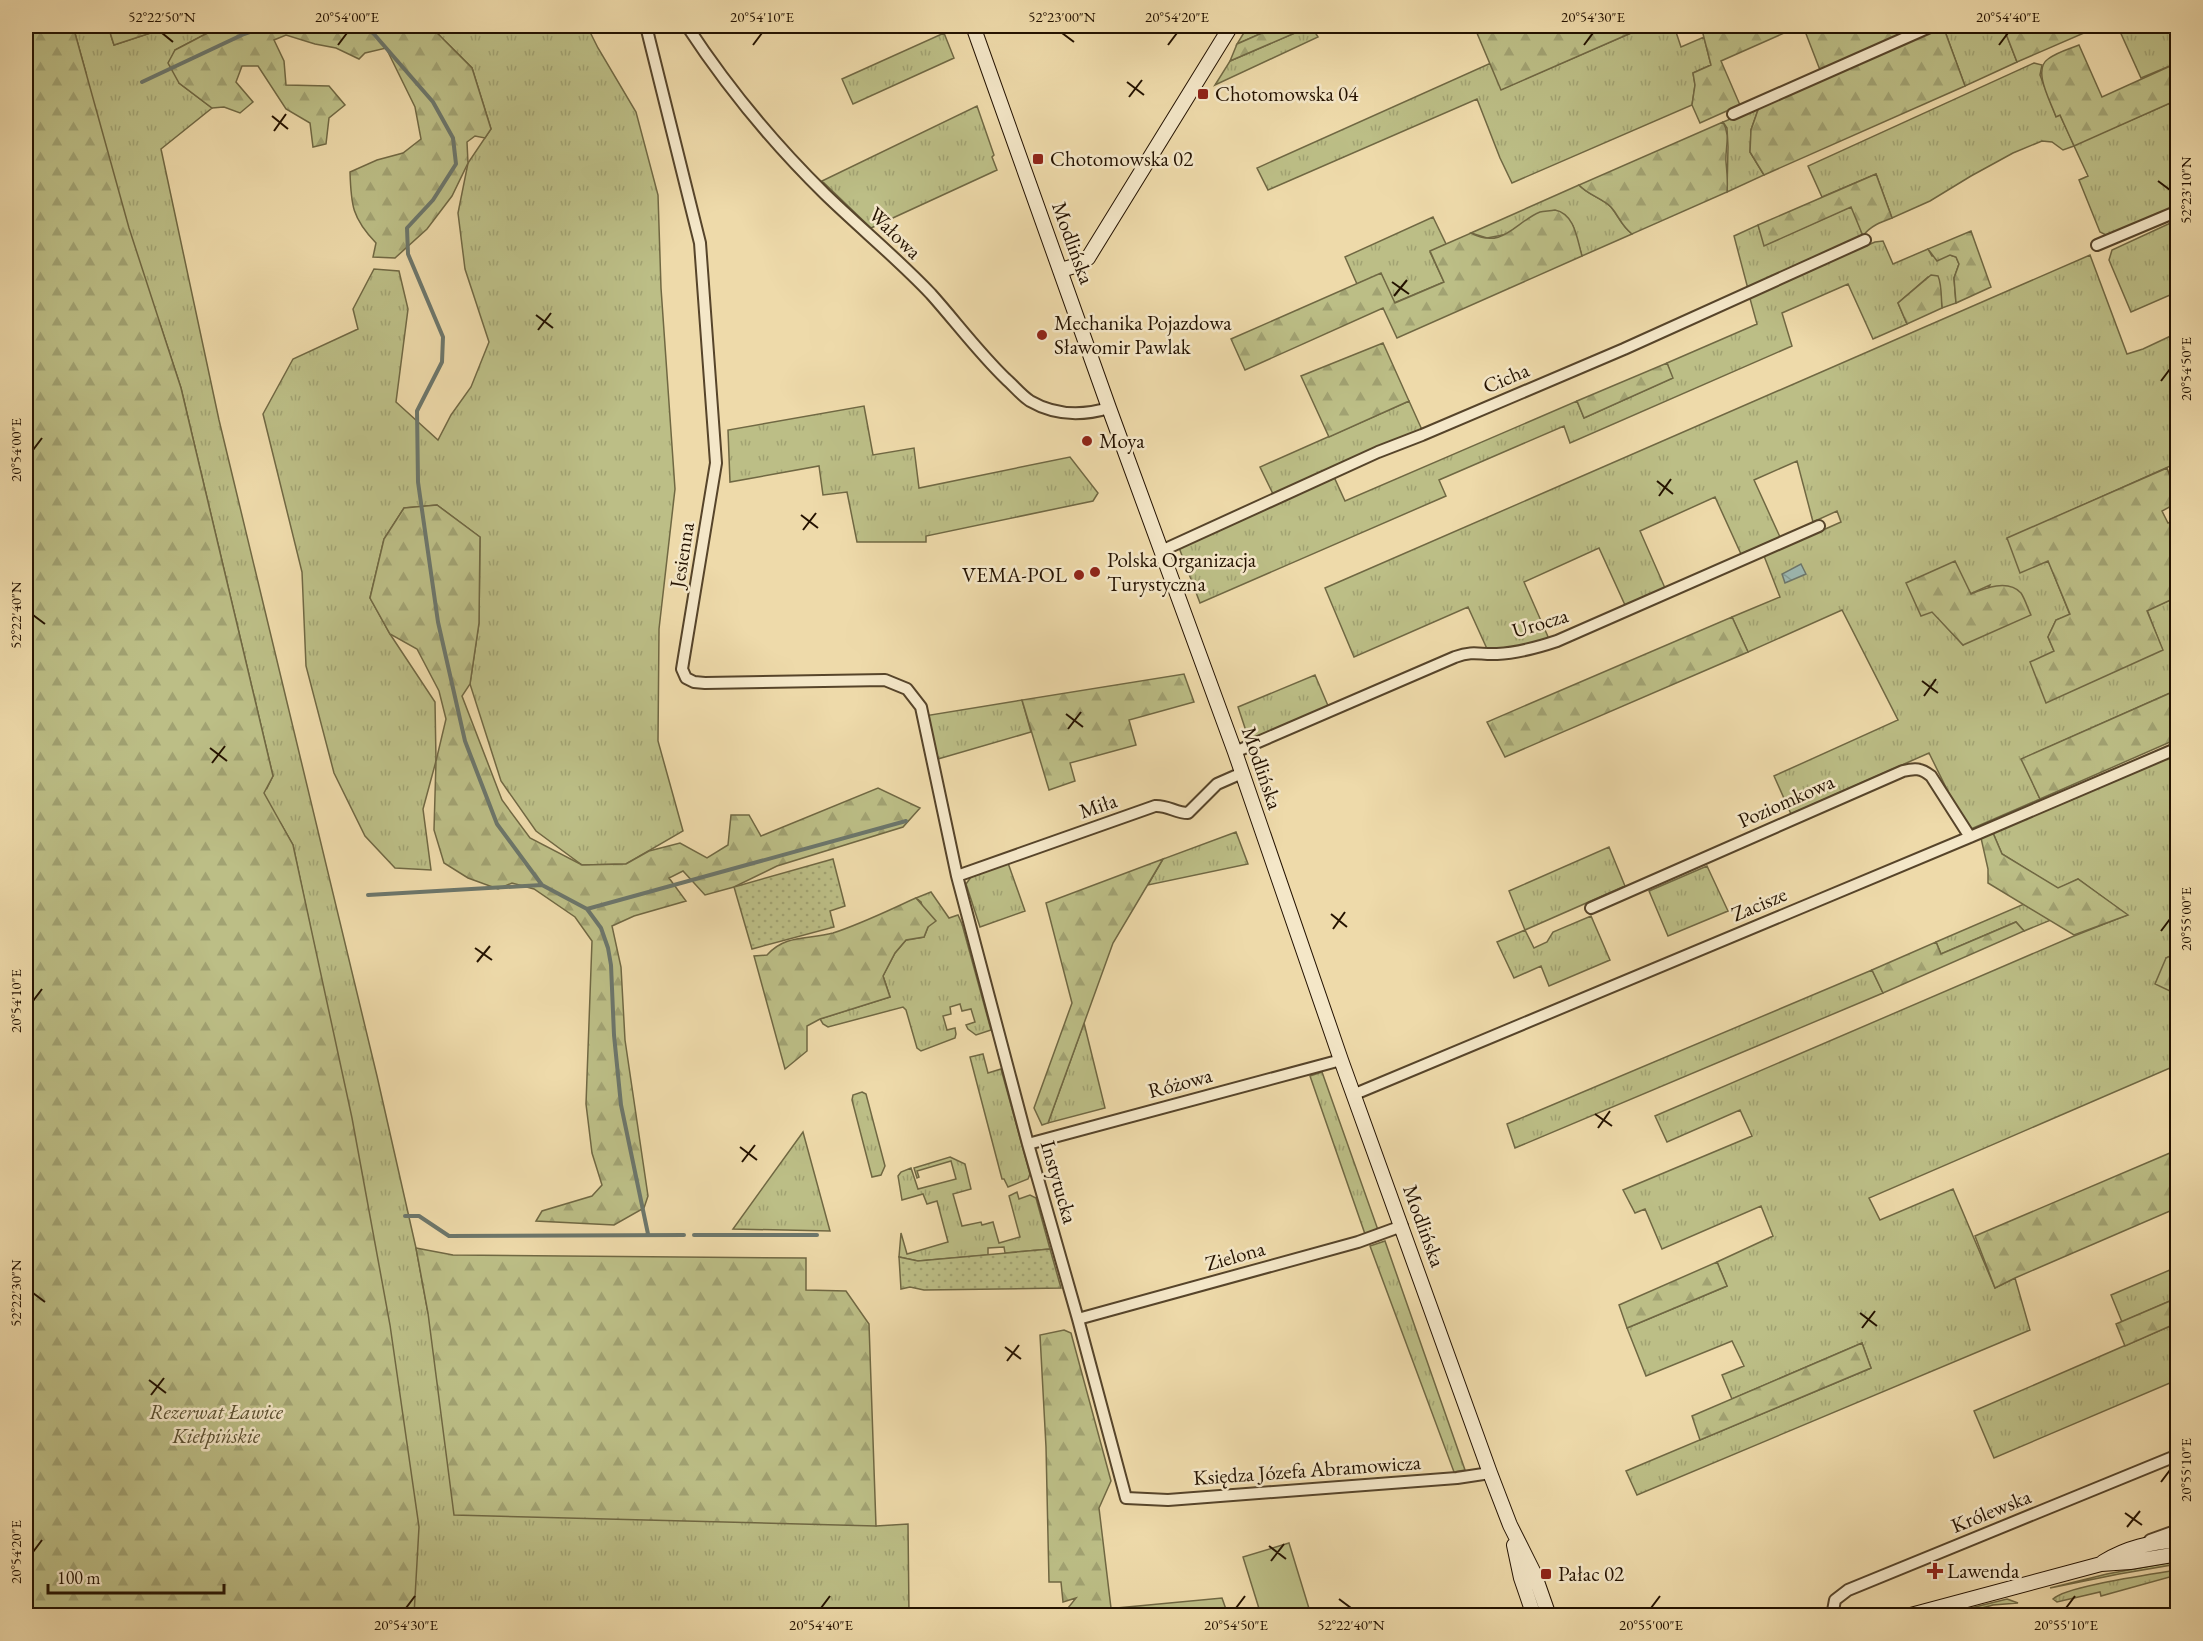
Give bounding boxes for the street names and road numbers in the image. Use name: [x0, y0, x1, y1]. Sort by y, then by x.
street label: Modlińska: [1046, 198, 1101, 288]
street label: Wałowa: [863, 201, 928, 265]
street label: Cicha: [1479, 356, 1534, 399]
street label: Jesienna: [663, 520, 700, 592]
street label: Urocza: [1509, 601, 1572, 644]
street label: Modlińska: [1236, 723, 1289, 813]
street label: Poziomkowa: [1733, 767, 1839, 834]
street label: Miła: [1075, 786, 1121, 825]
street label: Zacisze: [1727, 880, 1791, 927]
street label: Różowa: [1145, 1061, 1216, 1104]
street label: Instytucka: [1035, 1137, 1084, 1227]
street label: Modlińska: [1397, 1181, 1452, 1271]
street label: Zielona: [1202, 1234, 1268, 1277]
street label: Księdza Józefa Abramowicza: [1192, 1448, 1422, 1491]
street label: Królewska: [1947, 1482, 2035, 1539]

